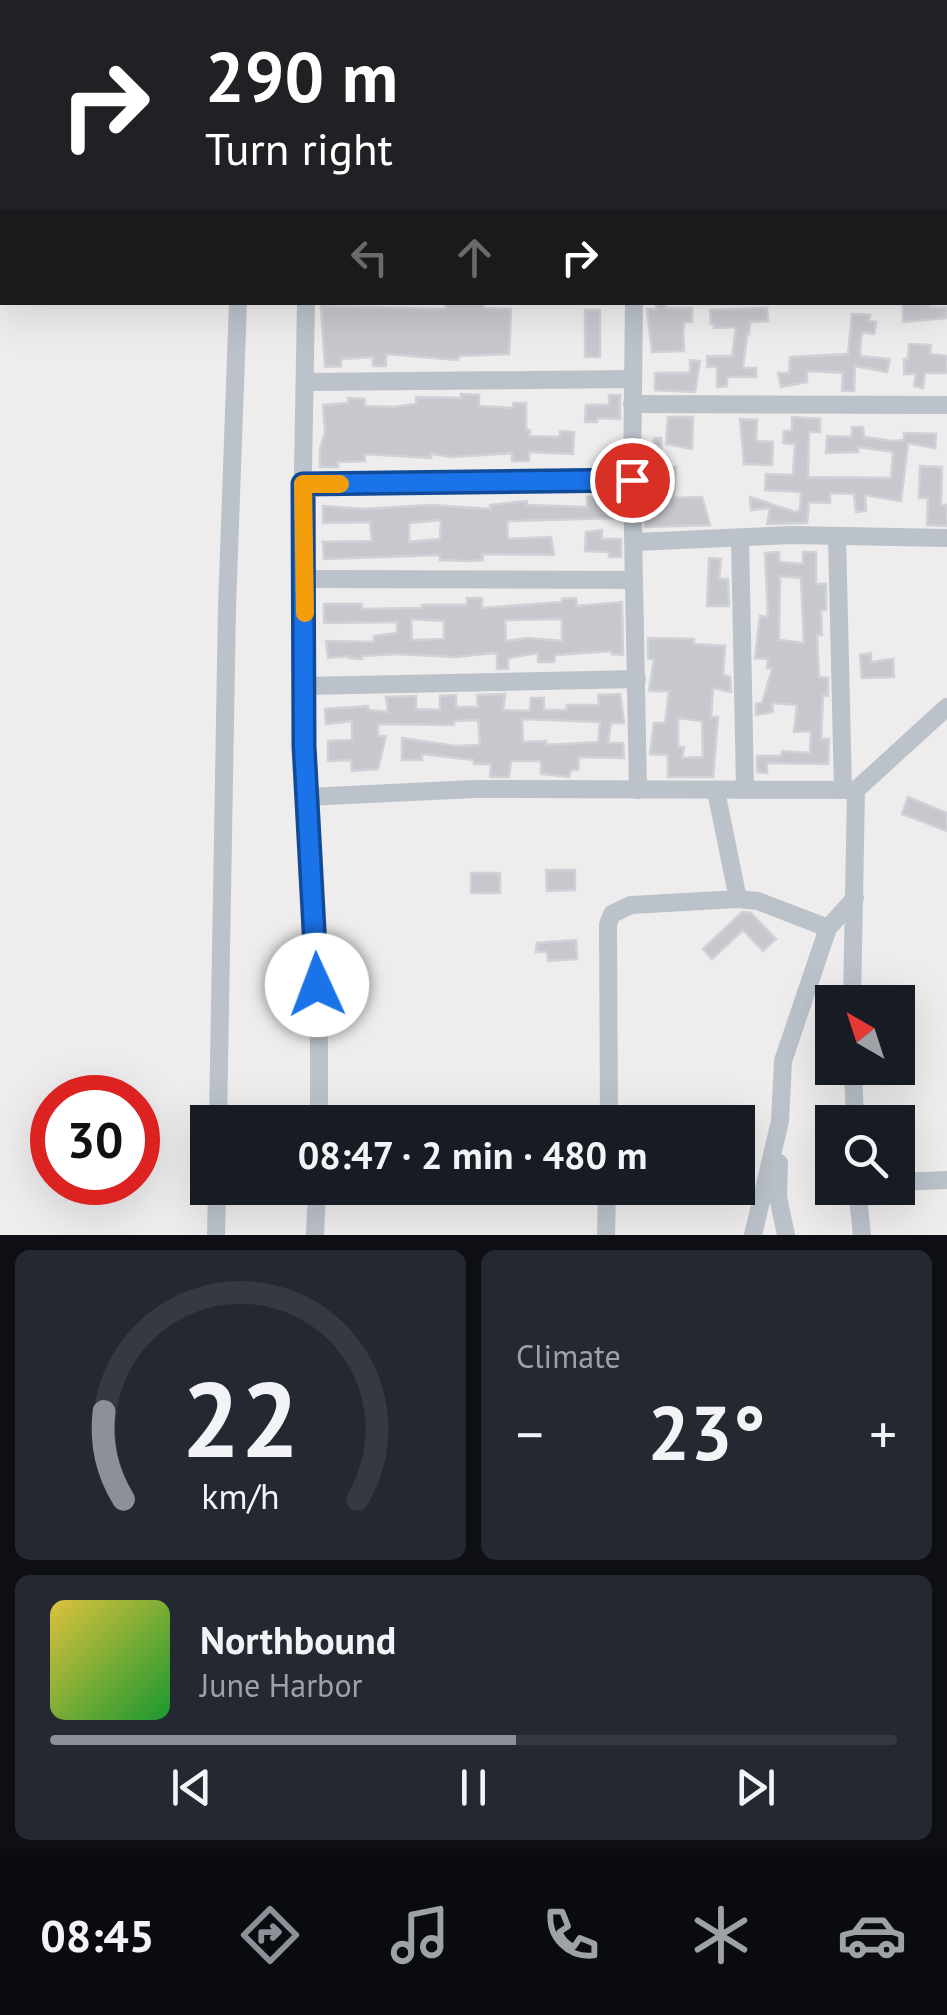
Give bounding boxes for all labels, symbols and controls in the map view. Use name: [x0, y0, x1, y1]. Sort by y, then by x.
text: 290 m: [205, 31, 398, 121]
icon: right: [40, 40, 170, 170]
text: Turn right: [205, 119, 393, 177]
icon: left: [342, 230, 397, 285]
icon: ahead: [447, 230, 502, 285]
icon: right: [552, 230, 607, 285]
pin: [590, 438, 675, 523]
icon: arrive: [605, 453, 660, 508]
position arrow: [265, 933, 369, 1037]
north arrow: [815, 985, 915, 1085]
map controls: [815, 985, 915, 1205]
speed limit sign: 30: [30, 1075, 160, 1205]
button: search: [815, 1105, 915, 1205]
text: 08:47 · 2 min · 480 m: [298, 1130, 647, 1179]
text: Climate: [516, 1335, 621, 1377]
text: 22: [182, 1351, 299, 1486]
text: 23°: [648, 1384, 765, 1481]
text: −: [516, 1398, 544, 1469]
text: +: [869, 1398, 897, 1469]
text: km/h: [201, 1473, 280, 1519]
text: Northbound: [200, 1615, 396, 1664]
text: June Harbor: [200, 1664, 362, 1706]
icon: previous: [164, 1760, 219, 1815]
icon: pause: [446, 1760, 501, 1815]
icon: next: [728, 1760, 783, 1815]
icon: directions: [235, 1900, 305, 1970]
icon: music: [385, 1900, 455, 1970]
icon: phone: [536, 1900, 606, 1970]
icon: climate: [686, 1900, 756, 1970]
icon: car: [837, 1900, 907, 1970]
text: 08:45: [40, 1906, 154, 1964]

